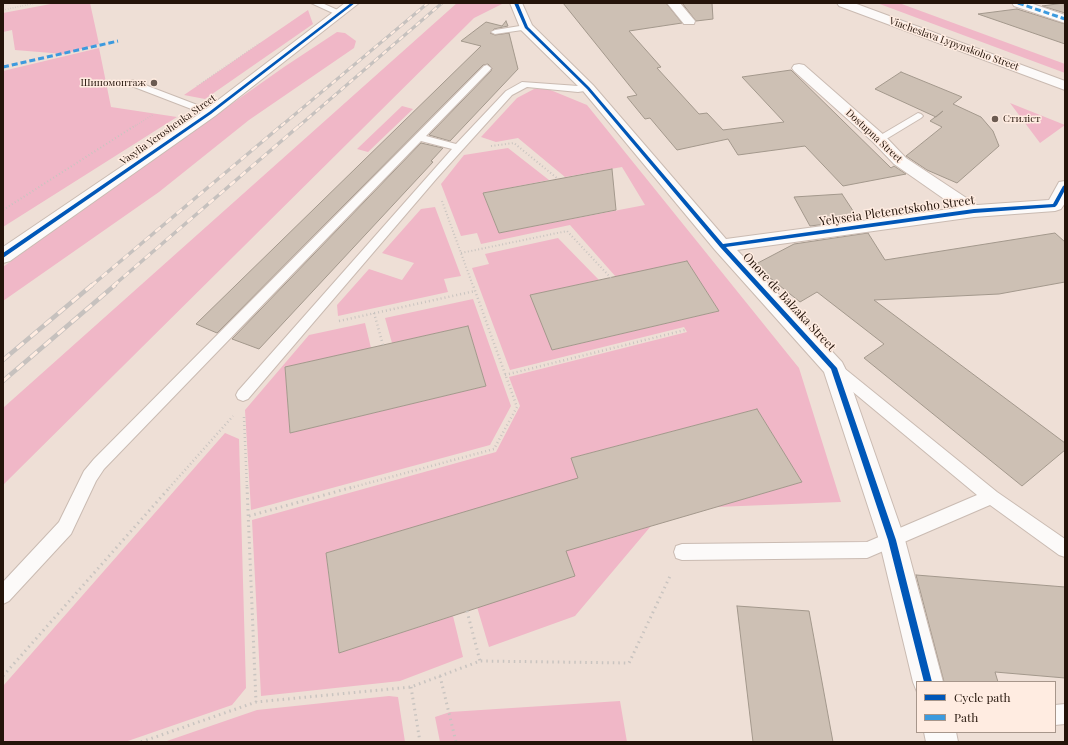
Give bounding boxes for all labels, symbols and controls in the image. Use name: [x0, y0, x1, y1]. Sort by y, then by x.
street label: Viacheslava Lypynskoho Street: [888, 15, 1020, 73]
place label: Шиномонтаж: [80, 77, 146, 89]
marker: Шиномонтаж: [149, 78, 159, 88]
street label: Vasylia Yeroshenka Street: [118, 92, 218, 168]
street label: Dostupna Street: [843, 107, 905, 165]
place label: Стиліст: [1003, 113, 1041, 125]
marker: Стиліст: [990, 114, 1000, 124]
street label: Yelyseia Pletenetskoho Street: [818, 193, 976, 229]
street label: Onore de Balzaka Street: [740, 250, 838, 354]
legend: [916, 681, 1056, 733]
text: Cycle path: [954, 689, 1011, 705]
text: Path: [954, 709, 978, 725]

